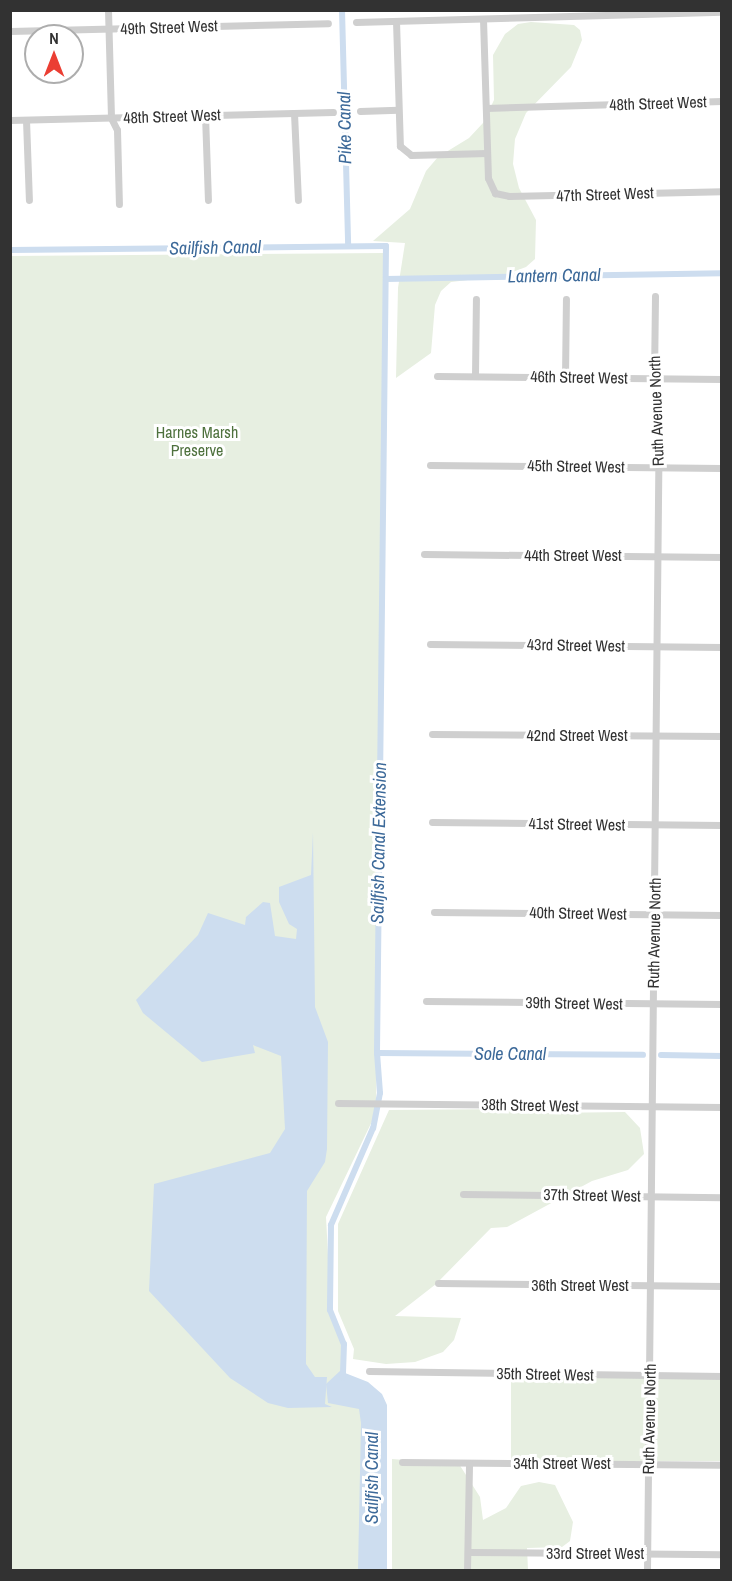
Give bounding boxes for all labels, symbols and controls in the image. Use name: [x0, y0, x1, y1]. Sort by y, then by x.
street label: 49th Street West: [120, 16, 218, 38]
north arrow: [24, 24, 84, 84]
text: N: [49, 27, 59, 49]
water label: Pike Canal: [334, 92, 356, 164]
street label: 48th Street West: [609, 92, 707, 114]
street label: 48th Street West: [123, 105, 221, 127]
street label: 47th Street West: [556, 183, 654, 205]
water label: Sailfish Canal: [169, 236, 261, 260]
water label: Lantern Canal: [507, 264, 601, 288]
street label: Ruth Avenue North: [644, 355, 668, 467]
street label: 46th Street West: [530, 367, 628, 387]
park label: Harnes Marsh Preserve: [156, 422, 238, 460]
street label: 45th Street West: [527, 456, 625, 476]
street label: 44th Street West: [524, 545, 622, 565]
street label: 43rd Street West: [527, 635, 625, 655]
street label: 42nd Street West: [526, 725, 628, 745]
water label: Sailfish Canal Extension: [367, 762, 391, 924]
street label: 41st Street West: [528, 814, 626, 834]
street label: Ruth Avenue North: [643, 877, 665, 989]
street label: 40th Street West: [529, 903, 627, 923]
street label: 39th Street West: [525, 993, 623, 1013]
water label: Sole Canal: [474, 1043, 546, 1065]
street label: 38th Street West: [481, 1095, 579, 1115]
street label: 37th Street West: [543, 1185, 641, 1205]
street label: 36th Street West: [531, 1275, 629, 1295]
street label: Ruth Avenue North: [638, 1363, 660, 1475]
street label: 35th Street West: [496, 1364, 594, 1384]
water label: Sailfish Canal: [361, 1432, 383, 1524]
street label: 34th Street West: [513, 1453, 611, 1473]
street label: 33rd Street West: [546, 1543, 644, 1563]

